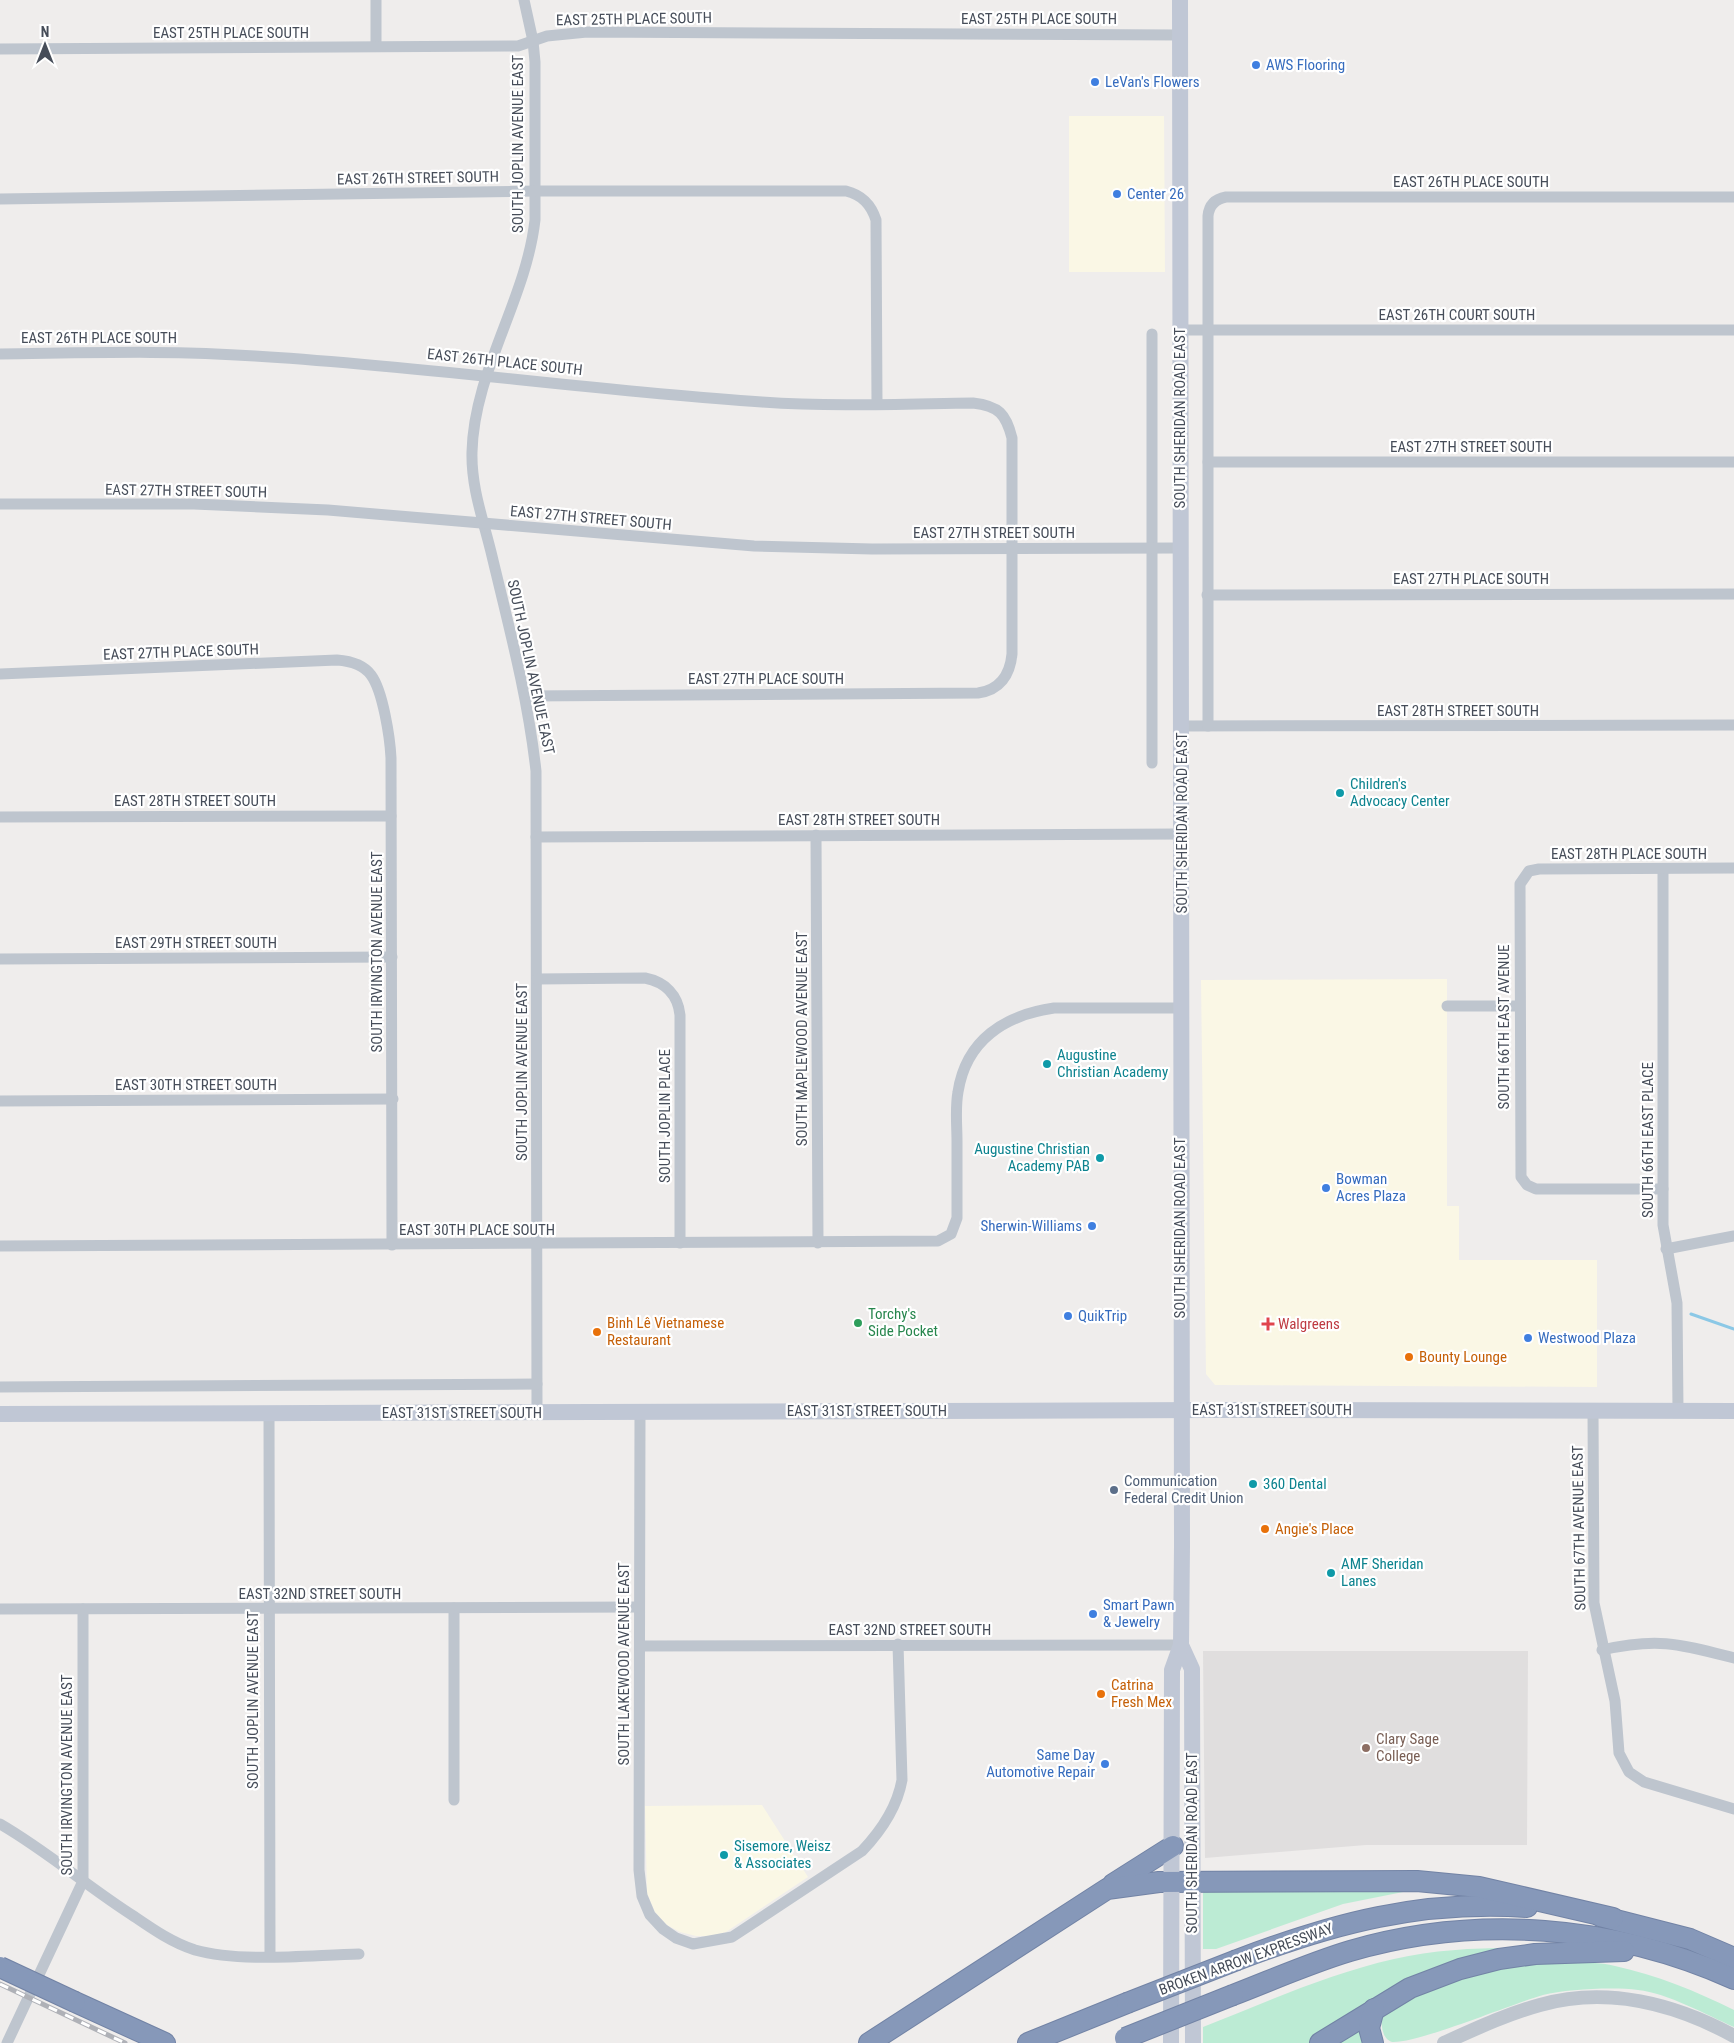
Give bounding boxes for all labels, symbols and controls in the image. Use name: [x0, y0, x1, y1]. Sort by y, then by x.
street label: EAST 25TH PLACE SOUTH: [556, 9, 712, 29]
street label: EAST 25TH PLACE SOUTH: [961, 10, 1117, 28]
north arrow: [20, 20, 70, 70]
text: N: [41, 24, 49, 40]
street label: EAST 25TH PLACE SOUTH: [153, 24, 309, 42]
street label: SOUTH JOPLIN AVENUE EAST: [509, 55, 527, 233]
place label: AWS Flooring: [1266, 56, 1345, 74]
marker: AWS Flooring: [1250, 59, 1262, 71]
place label: LeVan's Flowers: [1105, 73, 1200, 91]
marker: LeVan's Flowers: [1089, 76, 1101, 88]
street label: EAST 26TH STREET SOUTH: [337, 168, 499, 188]
street label: EAST 26TH PLACE SOUTH: [1393, 173, 1549, 191]
place label: Center 26: [1127, 185, 1184, 203]
marker: Center 26: [1111, 188, 1123, 200]
street label: EAST 26TH COURT SOUTH: [1379, 306, 1535, 324]
street label: SOUTH SHERIDAN ROAD EAST: [1171, 327, 1189, 508]
street label: EAST 26TH PLACE SOUTH: [21, 329, 177, 347]
street label: EAST 26TH PLACE SOUTH: [426, 345, 584, 379]
street label: EAST 27TH STREET SOUTH: [1390, 438, 1552, 456]
street label: EAST 27TH STREET SOUTH: [105, 481, 267, 501]
street label: EAST 27TH STREET SOUTH: [509, 502, 673, 534]
street label: EAST 27TH STREET SOUTH: [913, 524, 1075, 542]
street label: EAST 27TH PLACE SOUTH: [1393, 570, 1549, 588]
street label: SOUTH JOPLIN AVENUE EAST: [504, 578, 558, 756]
street label: EAST 27TH PLACE SOUTH: [103, 640, 259, 664]
street label: EAST 27TH PLACE SOUTH: [688, 670, 844, 688]
street label: EAST 28TH STREET SOUTH: [1377, 702, 1539, 720]
street label: SOUTH SHERIDAN ROAD EAST: [1173, 732, 1191, 913]
place label: Children's Advocacy Center: [1350, 775, 1450, 810]
marker: Children's Advocacy Center: [1334, 787, 1346, 799]
street label: EAST 28TH STREET SOUTH: [114, 792, 276, 810]
street label: EAST 28TH STREET SOUTH: [778, 811, 940, 829]
street label: EAST 28TH PLACE SOUTH: [1551, 845, 1707, 863]
street label: SOUTH IRVINGTON AVENUE EAST: [368, 851, 386, 1053]
street label: SOUTH MAPLEWOOD AVENUE EAST: [793, 932, 811, 1146]
street label: EAST 29TH STREET SOUTH: [115, 934, 277, 952]
street label: SOUTH 66TH EAST AVENUE: [1495, 944, 1513, 1110]
street label: SOUTH JOPLIN AVENUE EAST: [513, 983, 531, 1161]
place label: Augustine Christian Academy: [1057, 1046, 1168, 1081]
street label: SOUTH JOPLIN PLACE: [656, 1049, 674, 1183]
marker: Augustine Christian Academy: [1041, 1058, 1053, 1070]
street label: SOUTH 66TH EAST PLACE: [1639, 1062, 1657, 1218]
street label: EAST 30TH STREET SOUTH: [115, 1076, 277, 1094]
street label: SOUTH SHERIDAN ROAD EAST: [1171, 1137, 1189, 1318]
place label: Augustine Christian Academy PAB: [974, 1140, 1090, 1175]
marker: Augustine Christian Academy PAB: [1094, 1152, 1106, 1164]
place label: Bowman Acres Plaza: [1336, 1170, 1406, 1205]
marker: Bowman Acres Plaza: [1320, 1182, 1332, 1194]
place label: Sherwin-Williams: [981, 1217, 1082, 1235]
marker: Sherwin-Williams: [1086, 1220, 1098, 1232]
street label: EAST 30TH PLACE SOUTH: [399, 1221, 555, 1239]
place label: Torchy's Side Pocket: [868, 1305, 938, 1340]
place label: QuikTrip: [1078, 1307, 1127, 1325]
marker: QuikTrip: [1062, 1310, 1074, 1322]
place label: Binh Lê Vietnamese Restaurant: [607, 1314, 724, 1349]
place label: Walgreens: [1278, 1315, 1340, 1333]
marker: Torchy's Side Pocket: [852, 1317, 864, 1329]
marker: Walgreens: [1262, 1318, 1274, 1330]
marker: Binh Lê Vietnamese Restaurant: [591, 1326, 603, 1338]
place label: Westwood Plaza: [1538, 1329, 1636, 1347]
marker: Westwood Plaza: [1522, 1332, 1534, 1344]
place label: Bounty Lounge: [1419, 1348, 1507, 1366]
marker: Bounty Lounge: [1403, 1351, 1415, 1363]
street label: EAST 31ST STREET SOUTH: [1192, 1401, 1352, 1419]
street label: EAST 31ST STREET SOUTH: [787, 1402, 947, 1420]
street label: EAST 31ST STREET SOUTH: [382, 1404, 542, 1422]
street label: SOUTH 67TH AVENUE EAST: [1569, 1445, 1589, 1611]
place label: Communication Federal Credit Union: [1124, 1472, 1244, 1507]
place label: 360 Dental: [1263, 1475, 1327, 1493]
marker: 360 Dental: [1247, 1478, 1259, 1490]
marker: Communication Federal Credit Union: [1108, 1484, 1120, 1496]
place label: Angie's Place: [1275, 1520, 1354, 1538]
marker: Angie's Place: [1259, 1523, 1271, 1535]
place label: AMF Sheridan Lanes: [1341, 1555, 1424, 1590]
street label: SOUTH LAKEWOOD AVENUE EAST: [615, 1562, 633, 1765]
marker: AMF Sheridan Lanes: [1325, 1567, 1337, 1579]
street label: EAST 32ND STREET SOUTH: [239, 1585, 401, 1603]
place label: Smart Pawn & Jewelry: [1103, 1596, 1175, 1631]
marker: Smart Pawn & Jewelry: [1087, 1608, 1099, 1620]
street label: SOUTH JOPLIN AVENUE EAST: [244, 1611, 262, 1789]
street label: EAST 32ND STREET SOUTH: [829, 1621, 991, 1639]
street label: SOUTH IRVINGTON AVENUE EAST: [58, 1674, 76, 1876]
place label: Catrina Fresh Mex: [1111, 1676, 1172, 1711]
marker: Catrina Fresh Mex: [1095, 1688, 1107, 1700]
place label: Clary Sage College: [1376, 1730, 1439, 1765]
marker: Clary Sage College: [1360, 1742, 1372, 1754]
place label: Same Day Automotive Repair: [986, 1746, 1095, 1781]
street label: SOUTH SHERIDAN ROAD EAST: [1183, 1752, 1201, 1933]
marker: Same Day Automotive Repair: [1099, 1758, 1111, 1770]
place label: Sisemore, Weisz & Associates: [734, 1837, 831, 1872]
marker: Sisemore, Weisz & Associates: [718, 1849, 730, 1861]
street label: BROKEN ARROW EXPRESSWAY: [1156, 1919, 1336, 1999]

